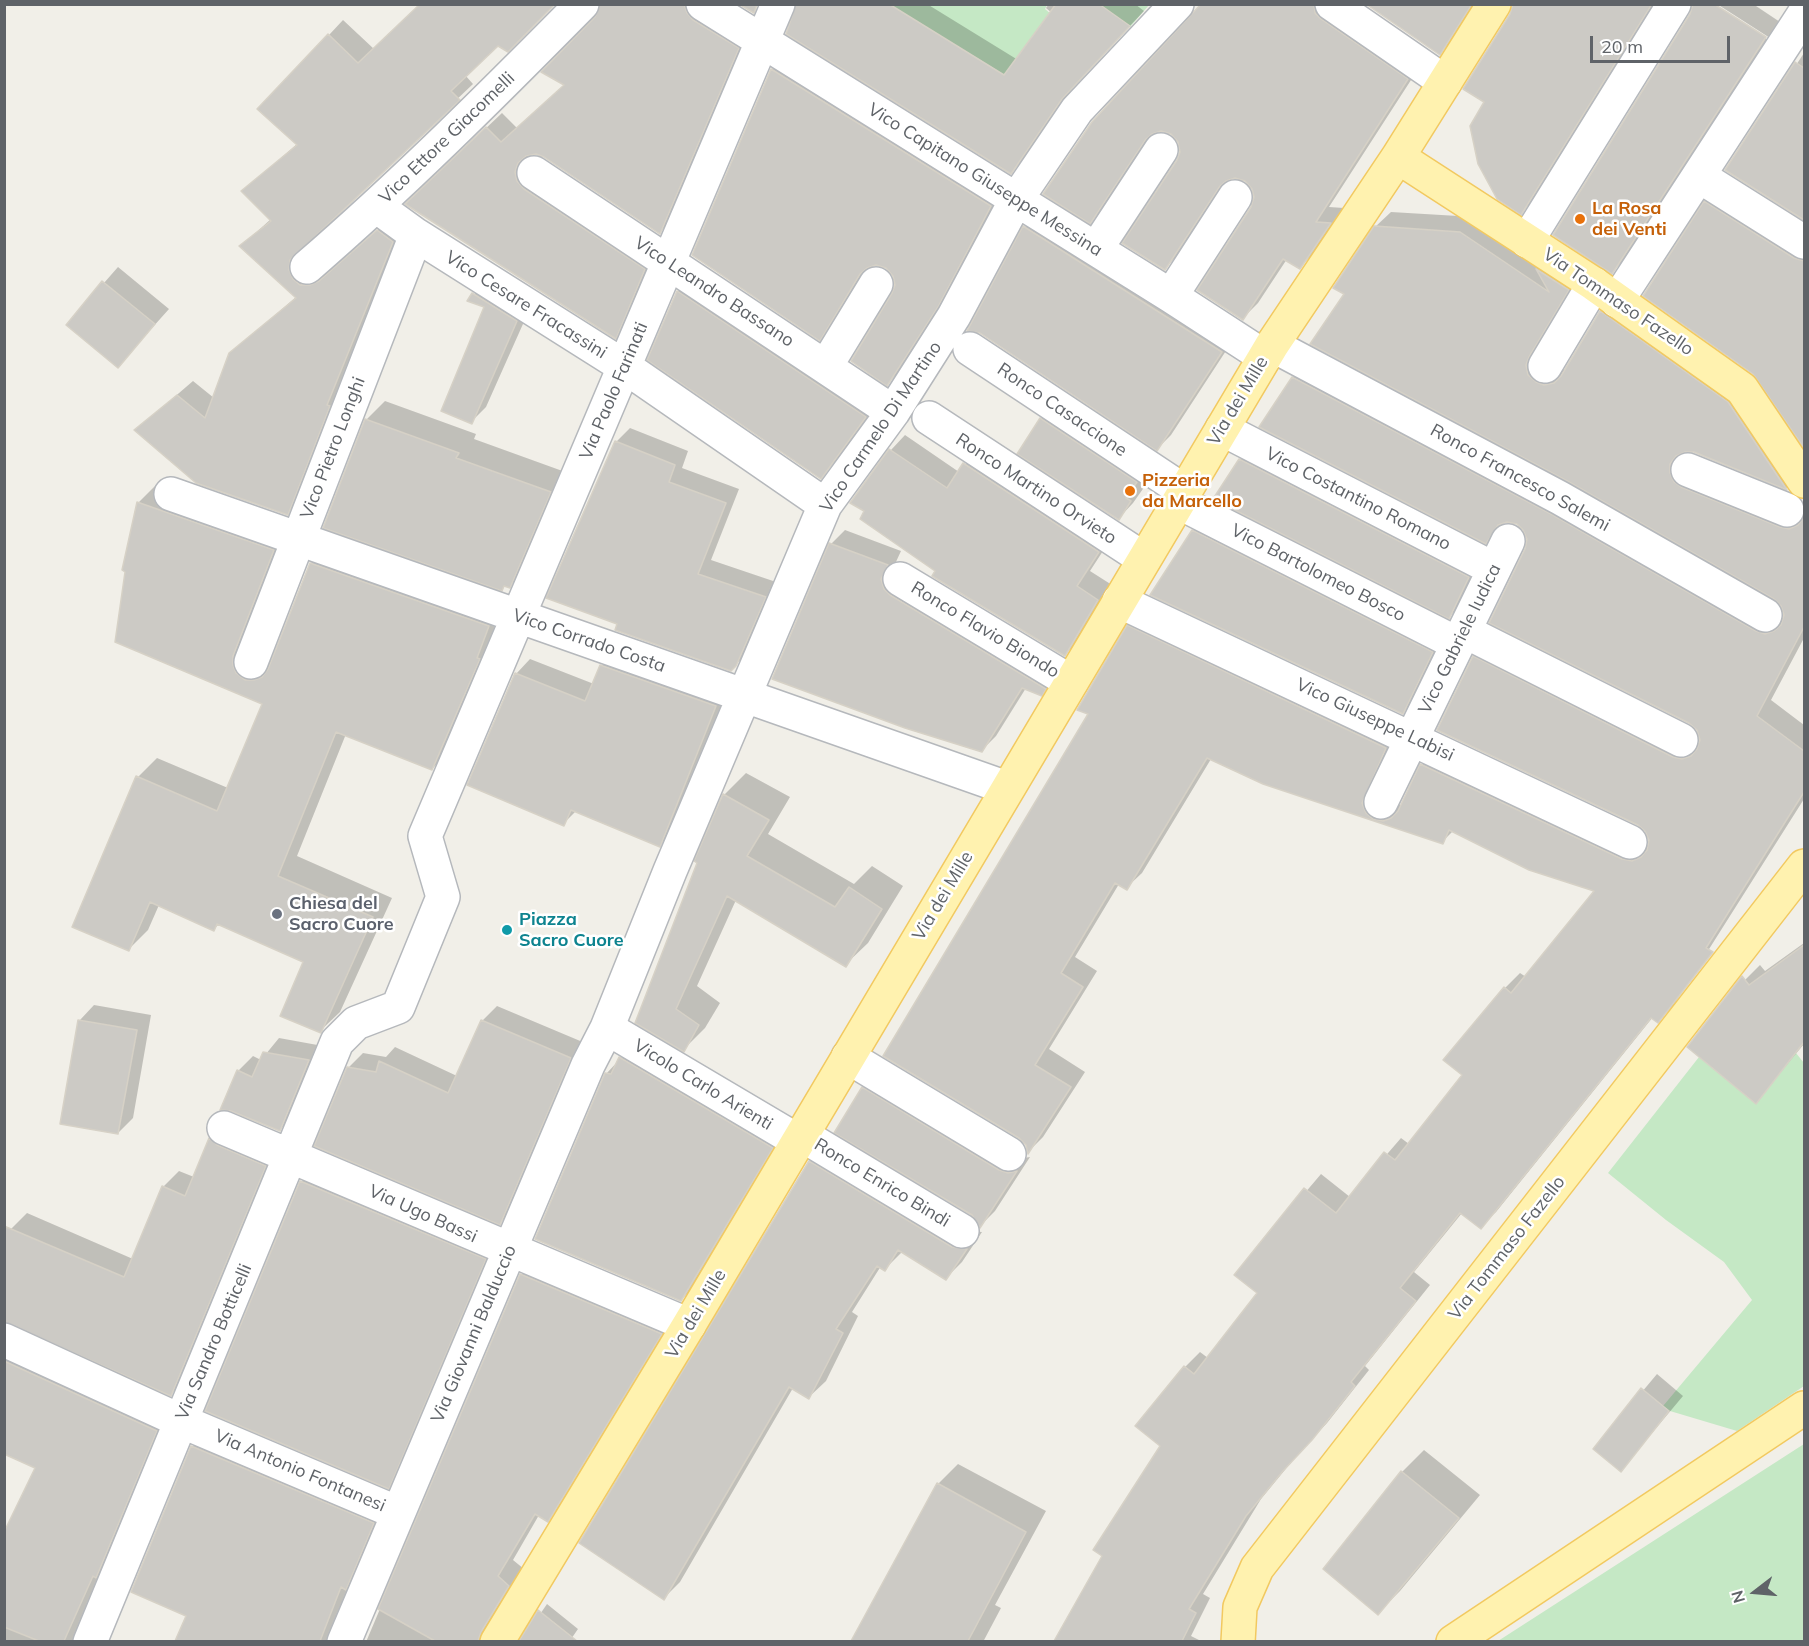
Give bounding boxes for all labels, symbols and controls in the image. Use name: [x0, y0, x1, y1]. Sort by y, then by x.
scale bar: [1593, 24, 1732, 62]
text: 20 m: [1601, 35, 1643, 58]
street label: Vico Ettore Giacomelli: [375, 68, 519, 208]
street label: Vico Capitano Giuseppe Messina: [864, 99, 1106, 261]
place label: La Rosa dei Venti: [1592, 198, 1667, 240]
marker: La Rosa dei Venti: [1573, 212, 1587, 226]
street label: Vico Leandro Bassano: [630, 232, 798, 352]
street label: Via Tommaso Fazello: [1539, 244, 1697, 360]
street label: Vico Cesare Fracassini: [441, 246, 611, 364]
street label: Via Paolo Farinati: [575, 319, 653, 463]
street label: Vico Carmelo Di Martino: [816, 337, 946, 517]
street label: Via dei Mille: [1203, 353, 1273, 449]
street label: Ronco Casaccione: [993, 359, 1131, 461]
street label: Vico Pietro Longhi: [296, 374, 370, 522]
street label: Ronco Francesco Salemi: [1426, 420, 1614, 536]
street label: Ronco Martino Orvieto: [952, 429, 1120, 549]
street label: Vico Costantino Romano: [1262, 443, 1454, 555]
place label: Pizzeria da Marcello: [1142, 470, 1242, 512]
marker: Pizzeria da Marcello: [1123, 484, 1137, 498]
street label: Vico Bartolomeo Bosco: [1227, 520, 1409, 626]
street label: Vico Gabriele Iudica: [1414, 560, 1506, 718]
street label: Ronco Flavio Biondo: [907, 577, 1063, 683]
street label: Vico Corrado Costa: [510, 605, 668, 677]
street label: Vico Giuseppe Labisi: [1292, 674, 1458, 766]
street label: Via dei Mille: [908, 848, 978, 944]
place label: Chiesa del Sacro Cuore: [289, 893, 394, 936]
marker: Chiesa del Sacro Cuore: [270, 907, 284, 921]
place label: Piazza Sacro Cuore: [519, 909, 624, 952]
marker: Piazza Sacro Cuore: [500, 923, 514, 937]
street label: Vicolo Carlo Arienti: [629, 1035, 777, 1135]
street label: Ronco Enrico Bindi: [810, 1134, 954, 1232]
street label: Via Tommaso Fazello: [1444, 1172, 1570, 1324]
street label: Via Ugo Bassi: [365, 1180, 481, 1248]
street label: Via Giovanni Balduccio: [427, 1242, 521, 1426]
street label: Via Sandro Botticelli: [171, 1261, 257, 1423]
street label: Via dei Mille: [661, 1266, 731, 1362]
street label: Via Antonio Fontanesi: [211, 1425, 389, 1517]
north arrow: [1725, 1562, 1785, 1622]
text: N: [1726, 1588, 1749, 1606]

